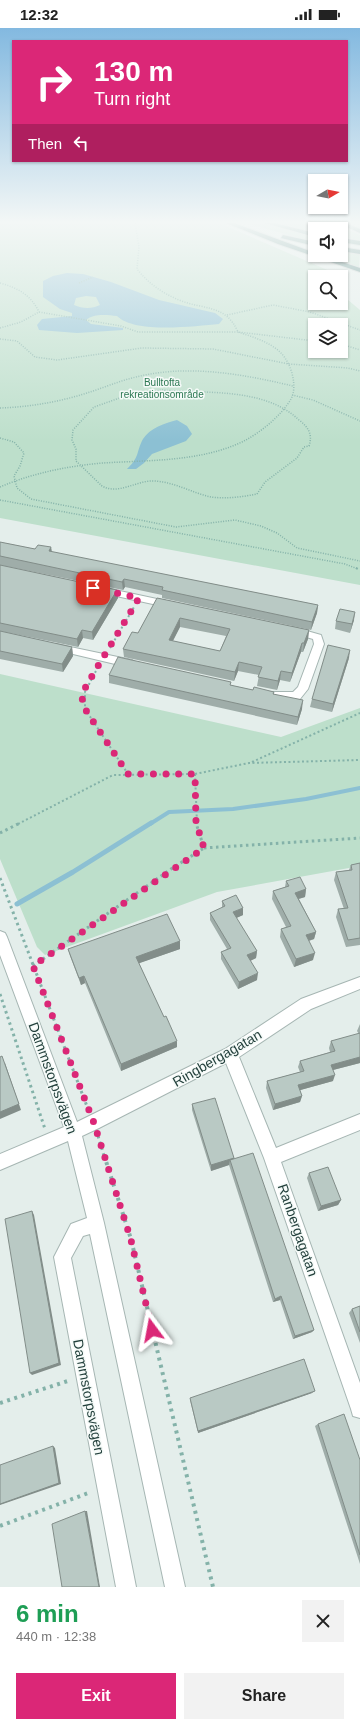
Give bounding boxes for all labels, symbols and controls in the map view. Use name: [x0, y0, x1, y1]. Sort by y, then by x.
text: 12:32: [20, 6, 58, 23]
icon: right: [28, 56, 80, 108]
text: 130 m: [94, 56, 173, 87]
text: Turn right: [94, 89, 170, 109]
icon: left: [70, 132, 92, 154]
text: Then: [28, 135, 62, 152]
north arrow: [308, 174, 348, 214]
map controls: [308, 174, 348, 358]
button: sound: [308, 222, 348, 262]
button: search: [308, 270, 348, 310]
button: layers: [308, 318, 348, 358]
park label: Bulltofta rekreationsområde: [120, 377, 204, 400]
pin: [76, 571, 110, 605]
icon: arrive: [82, 577, 104, 599]
street label: Dammstorpsvägen: [25, 1020, 81, 1136]
street label: Ringbergagatan: [170, 1026, 264, 1090]
street label: Ranbergagatan: [275, 1182, 321, 1278]
position arrow: [131, 1309, 173, 1351]
street label: Dammstorpsvägen: [70, 1338, 108, 1456]
text: 6 min: [16, 1600, 79, 1627]
button: close: [302, 1600, 344, 1642]
text: 440 m · 12:38: [16, 1629, 96, 1644]
button: Exit: [16, 1673, 176, 1719]
button: Share: [184, 1673, 344, 1719]

